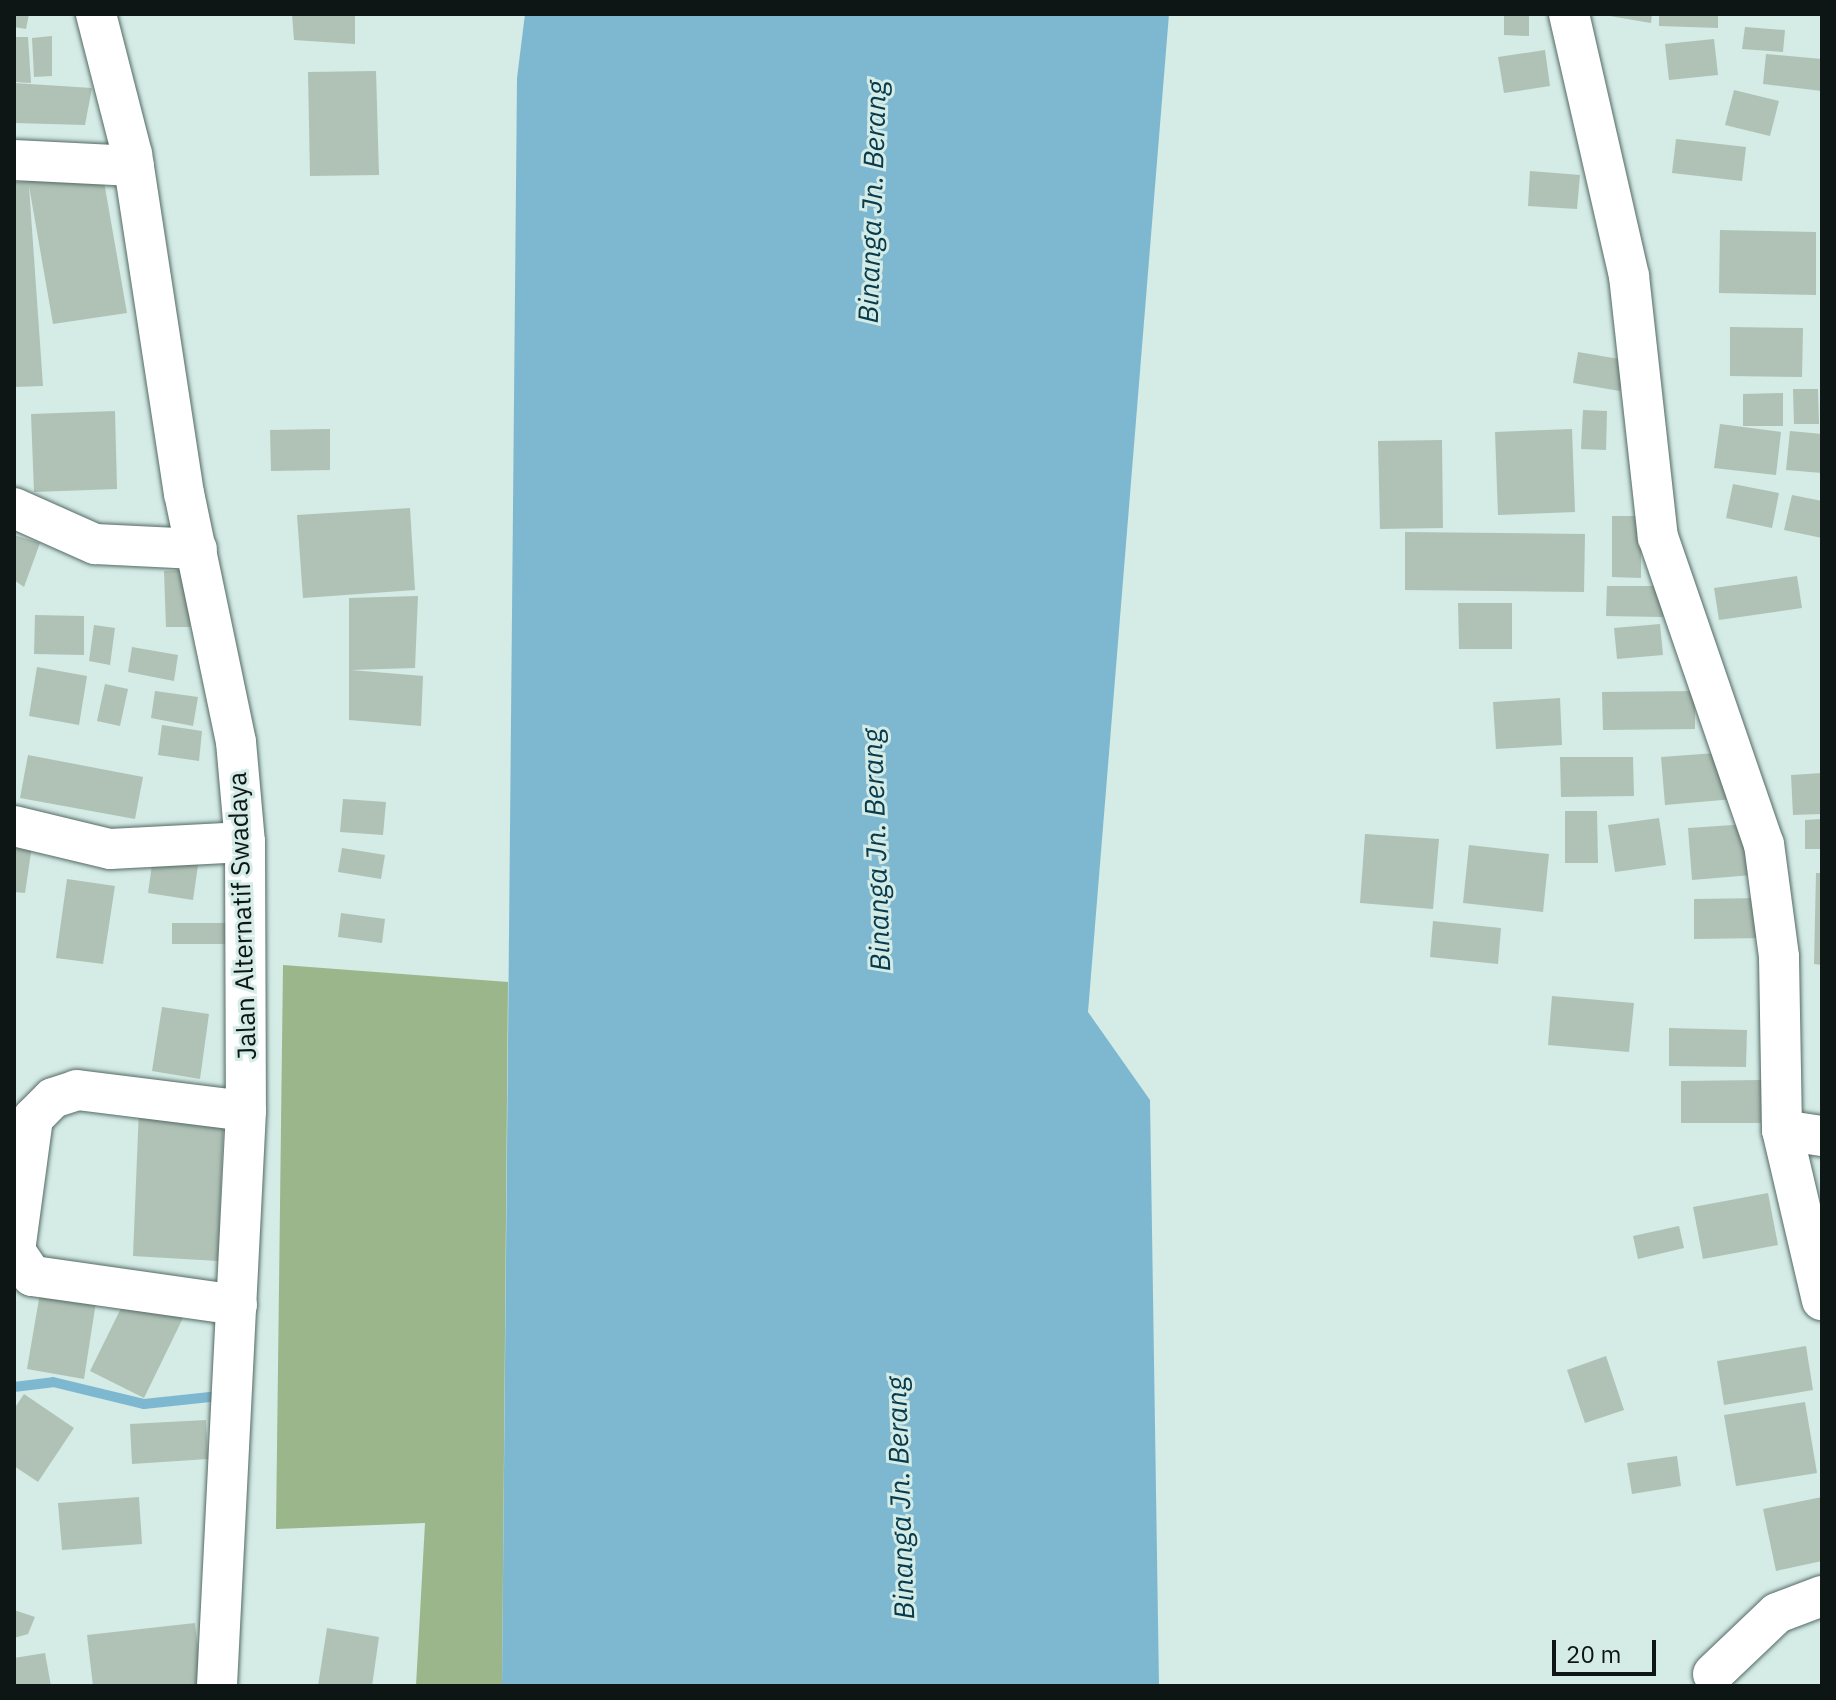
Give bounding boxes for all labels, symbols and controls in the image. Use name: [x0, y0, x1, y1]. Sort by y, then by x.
water label: Binanga Jn. Berang: [851, 80, 893, 324]
water label: Binanga Jn. Berang: [855, 728, 897, 972]
street label: Jalan Alternatif Swadaya: [221, 771, 263, 1061]
water label: Binanga Jn. Berang: [879, 1376, 921, 1620]
scale bar: [1556, 1624, 1660, 1674]
text: 20 m: [1566, 1638, 1621, 1670]

